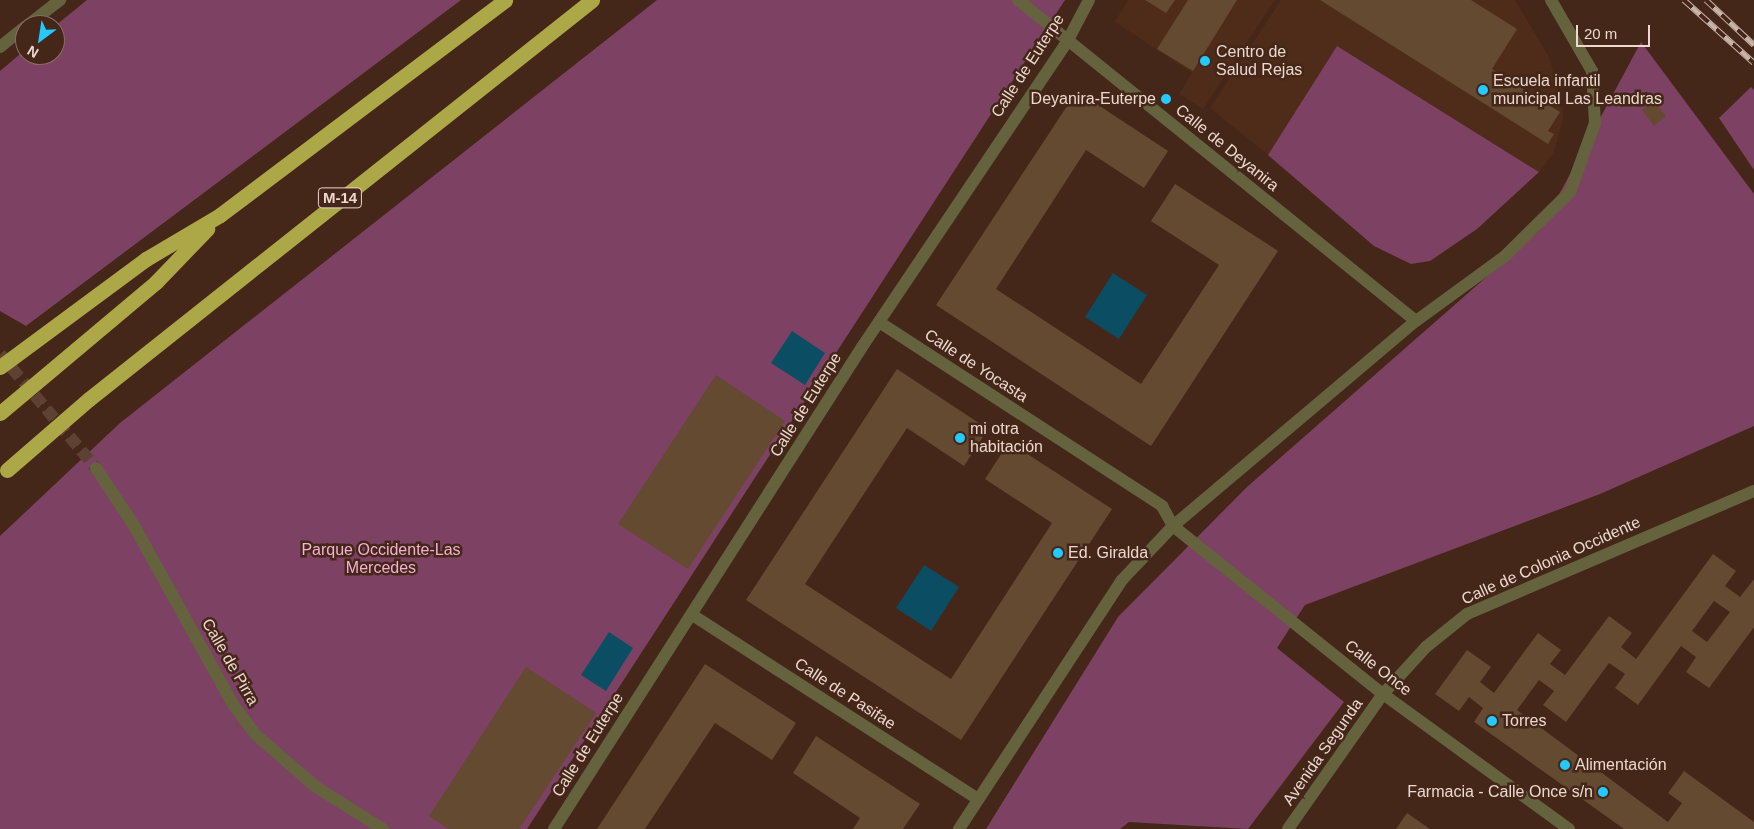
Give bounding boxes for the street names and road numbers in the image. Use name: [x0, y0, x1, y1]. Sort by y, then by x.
street label: Calle de Euterpe: [987, 11, 1069, 121]
street label: Calle de Deyanira: [1172, 101, 1282, 195]
road number: M-14: [318, 186, 362, 210]
street label: Calle de Yocasta: [921, 325, 1031, 407]
street label: Calle de Euterpe: [766, 349, 846, 461]
street label: Calle de Colonia Occidente: [1459, 513, 1643, 609]
street label: Calle de Pirra: [197, 615, 263, 709]
street label: Calle Once: [1341, 636, 1415, 700]
street label: Calle de Pasifae: [791, 654, 899, 734]
street label: Calle de Euterpe: [548, 689, 628, 801]
street label: Avenida Segunda: [1279, 695, 1367, 809]

